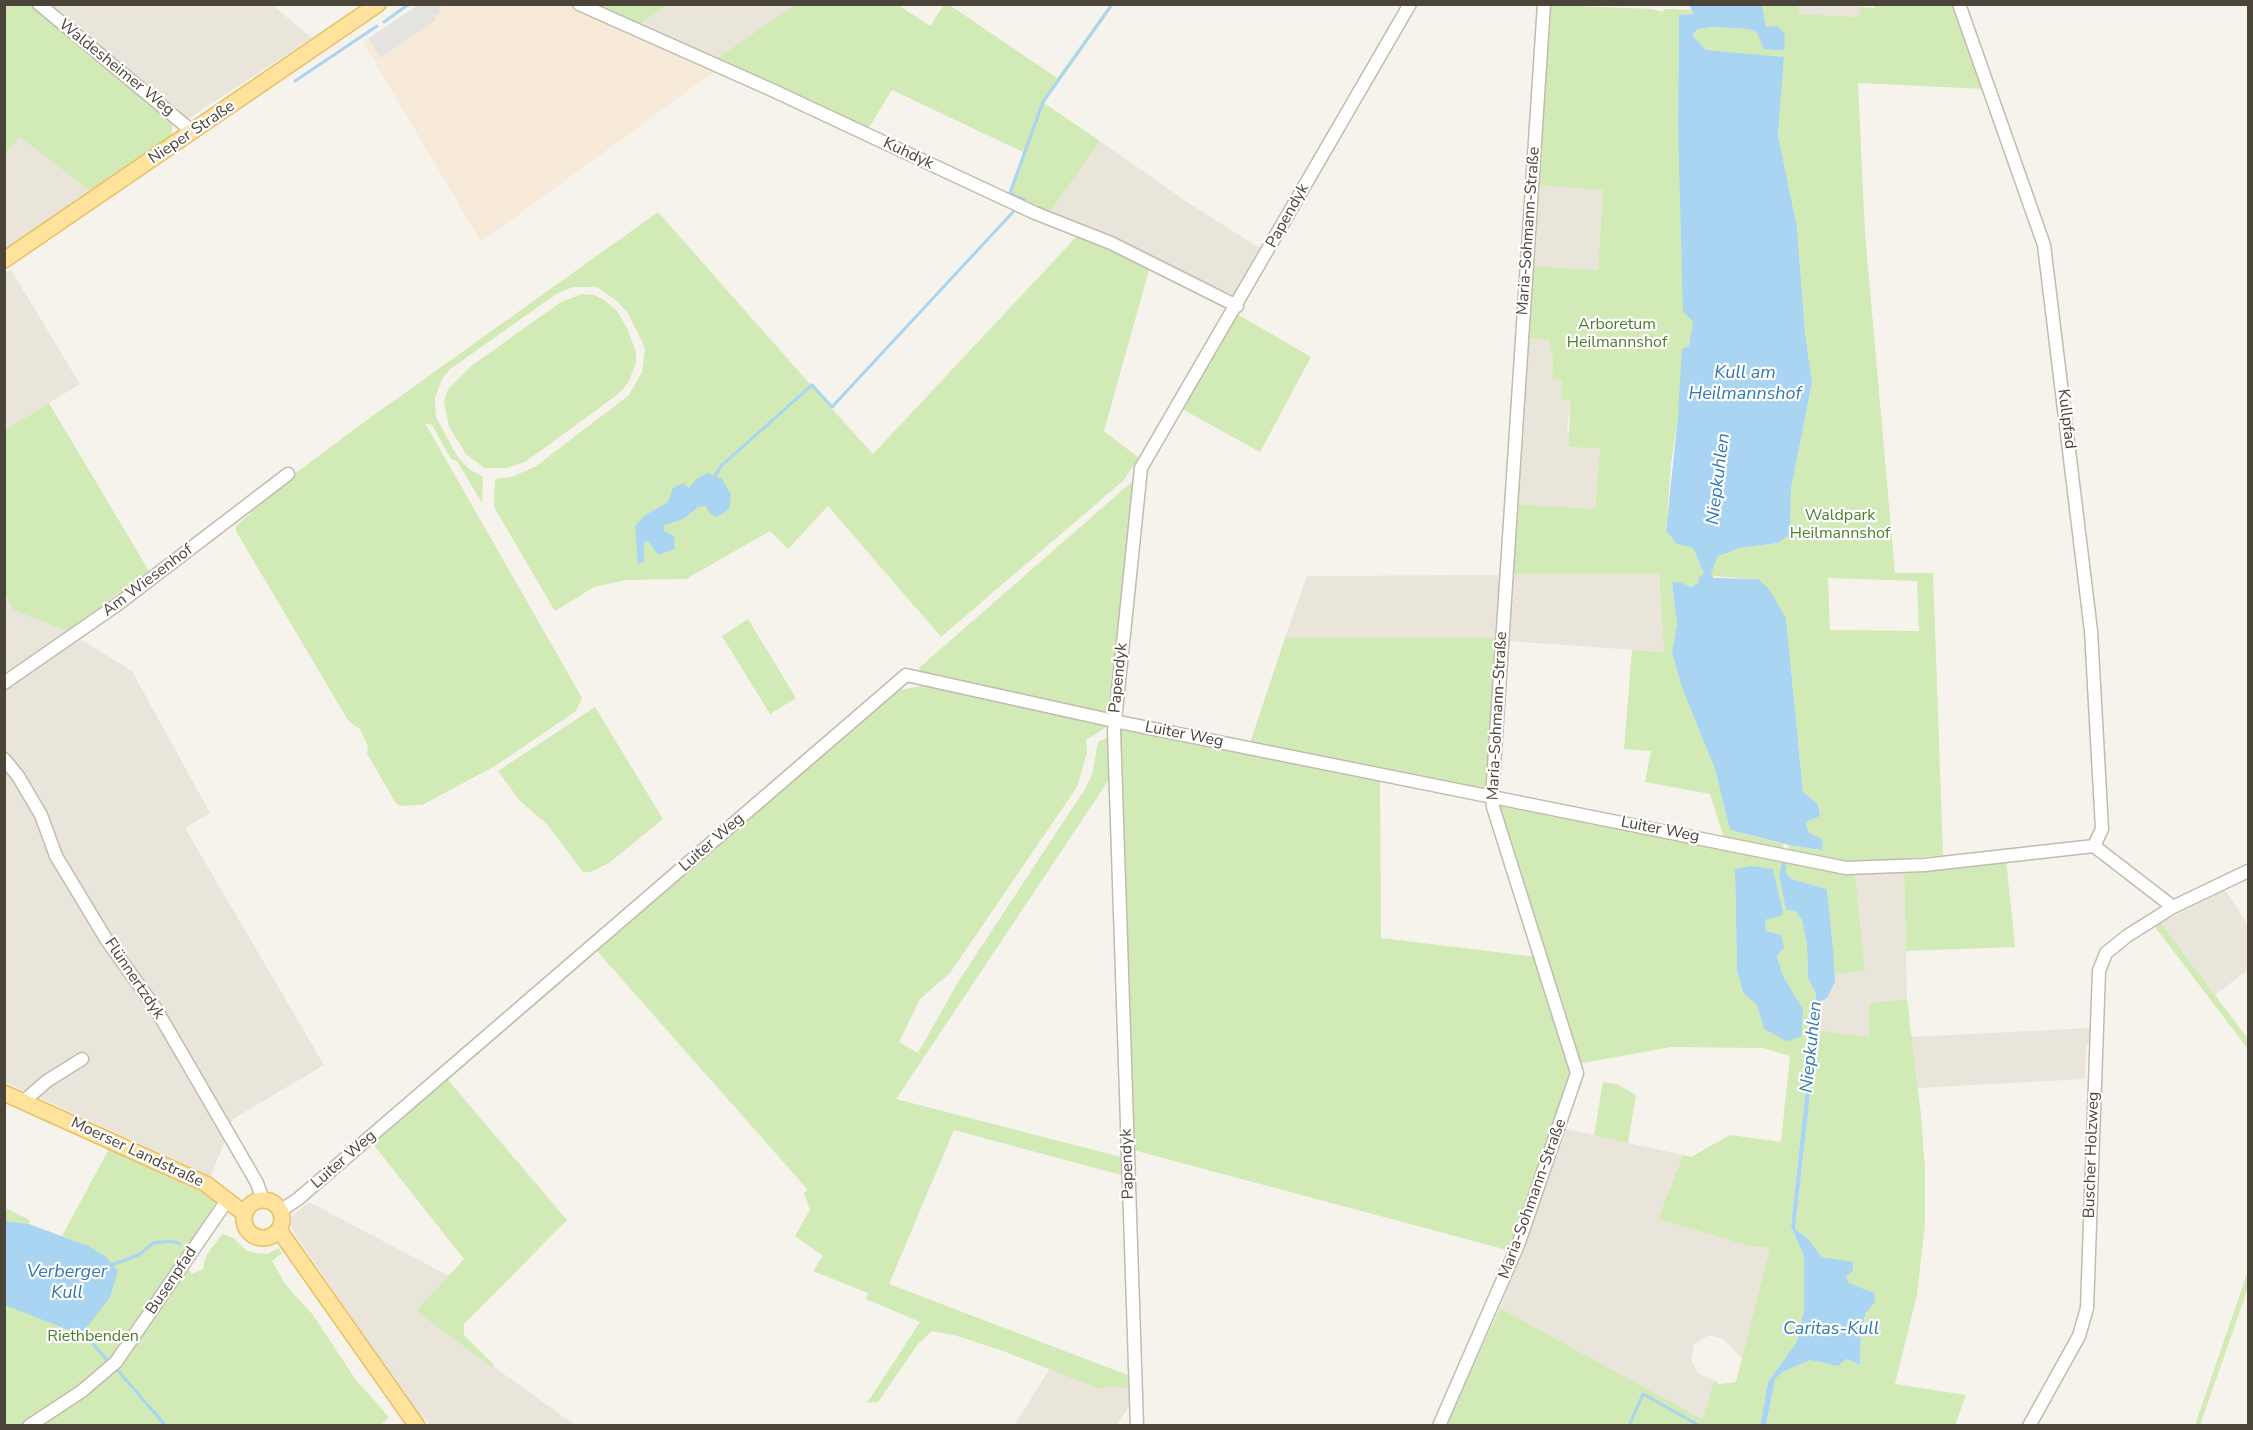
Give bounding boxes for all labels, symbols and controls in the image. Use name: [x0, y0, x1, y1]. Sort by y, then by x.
street label: Waldesheimer Weg: [54, 15, 178, 121]
street label: Nieper Straße: [145, 97, 239, 169]
street label: Kuhdyk: [880, 134, 936, 174]
street label: Maria-Sohmann-Straße: [1514, 146, 1544, 316]
street label: Papendyk: [1262, 180, 1314, 252]
park label: Arboretum Heilmannshof: [1567, 315, 1667, 353]
water label: Kull am Heilmannshof: [1689, 363, 1801, 406]
street label: Kullpfad: [2053, 388, 2079, 450]
water label: Niepkuhlen: [1703, 432, 1735, 526]
park label: Waldpark Heilmannshof: [1790, 506, 1890, 544]
street label: Am Wiesenhof: [99, 541, 197, 621]
street label: Maria-Sohmann-Straße: [1484, 631, 1512, 801]
street label: Papendyk: [1106, 642, 1132, 714]
street label: Luiter Weg: [1143, 718, 1225, 752]
street label: Luiter Weg: [676, 810, 748, 876]
street label: Luiter Weg: [1619, 813, 1701, 847]
street label: Flünnertzdyk: [100, 935, 168, 1023]
water label: Niepkuhlen: [1796, 1000, 1828, 1094]
street label: Buscher Holzweg: [2080, 1091, 2104, 1219]
street label: Moerser Landstraße: [68, 1114, 206, 1192]
street label: Maria-Sohmann-Straße: [1495, 1116, 1571, 1282]
street label: Luiter Weg: [308, 1127, 380, 1193]
street label: Papendyk: [1117, 1128, 1139, 1200]
street label: Busenpfad: [142, 1244, 202, 1318]
water label: Verberger Kull: [27, 1262, 107, 1304]
water label: Caritas-Kull: [1783, 1319, 1879, 1341]
park label: Riethbenden: [47, 1327, 139, 1347]

